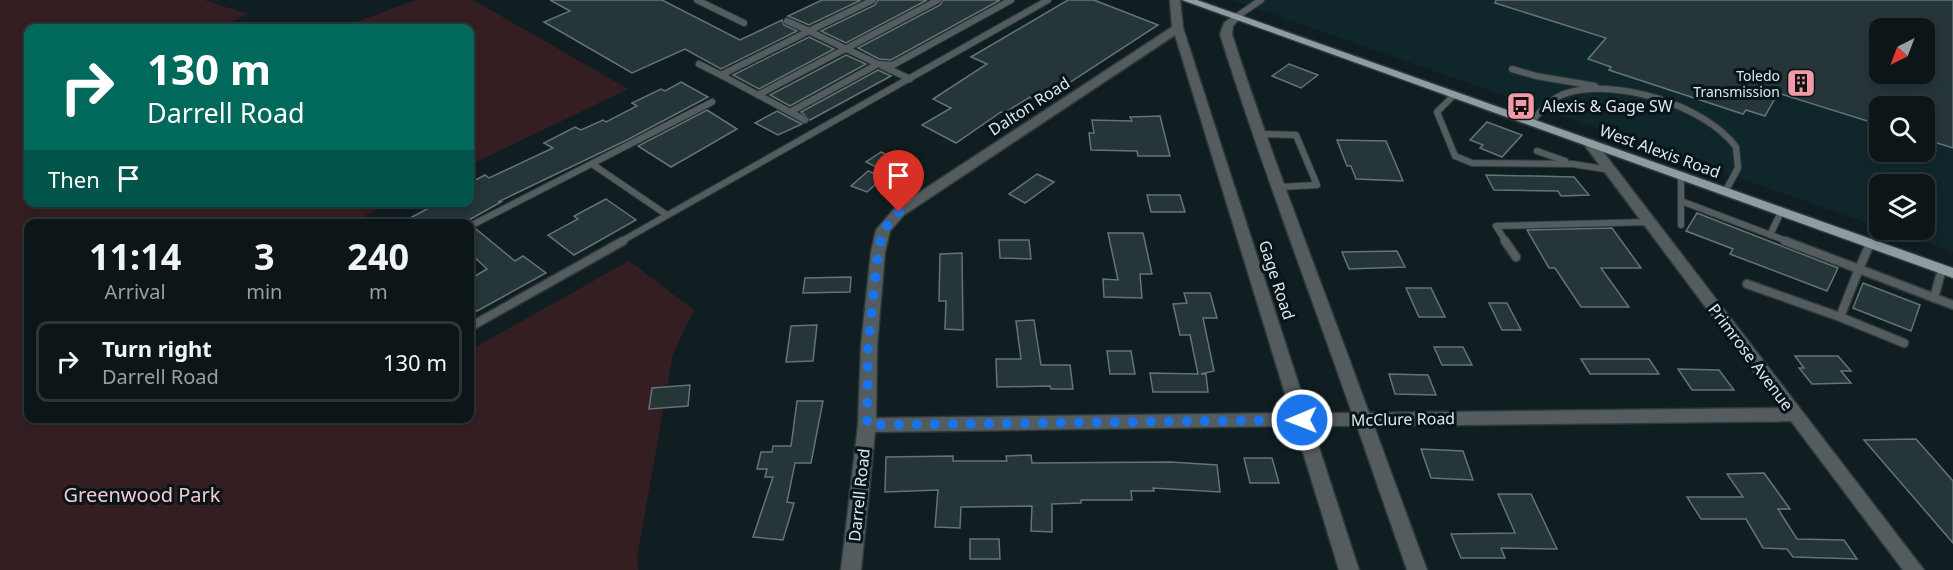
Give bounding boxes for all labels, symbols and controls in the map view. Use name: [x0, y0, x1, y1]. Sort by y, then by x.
north arrow: [1869, 18, 1935, 84]
map controls: [1869, 18, 1935, 240]
text: 130 m: [147, 40, 271, 97]
icon: right: [48, 48, 126, 126]
place label: Toledo Transmission: [1693, 66, 1780, 101]
building icon: Toledo Transmission: [1785, 67, 1817, 99]
street label: Dalton Road: [984, 72, 1074, 140]
bus stop icon: Alexis & Gage SW: [1505, 90, 1537, 122]
text: Darrell Road: [147, 94, 305, 131]
place label: Alexis & Gage SW: [1542, 95, 1673, 117]
button: search: [1869, 96, 1935, 162]
street label: West Alexis Road: [1597, 119, 1723, 183]
pin: [873, 150, 924, 212]
icon: arrive: [882, 159, 915, 192]
icon: arrive: [112, 162, 145, 195]
text: Then: [48, 164, 100, 194]
button: layers: [1869, 174, 1935, 240]
text: 11:14: [89, 232, 181, 281]
text: 3: [254, 232, 275, 281]
text: 240: [347, 232, 409, 281]
street label: Gage Road: [1254, 238, 1300, 322]
text: Arrival: [105, 278, 166, 305]
text: min: [246, 278, 282, 305]
text: m: [369, 278, 388, 305]
street label: Primrose Avenue: [1704, 299, 1798, 415]
text: Turn right: [102, 333, 212, 363]
icon: right: [51, 345, 84, 378]
text: 130 m: [383, 347, 447, 377]
text: Darrell Road: [102, 363, 219, 390]
position arrow: [1270, 388, 1334, 452]
street label: McClure Road: [1351, 407, 1455, 431]
street label: Darrell Road: [843, 447, 875, 543]
park label: Greenwood Park: [63, 481, 221, 508]

